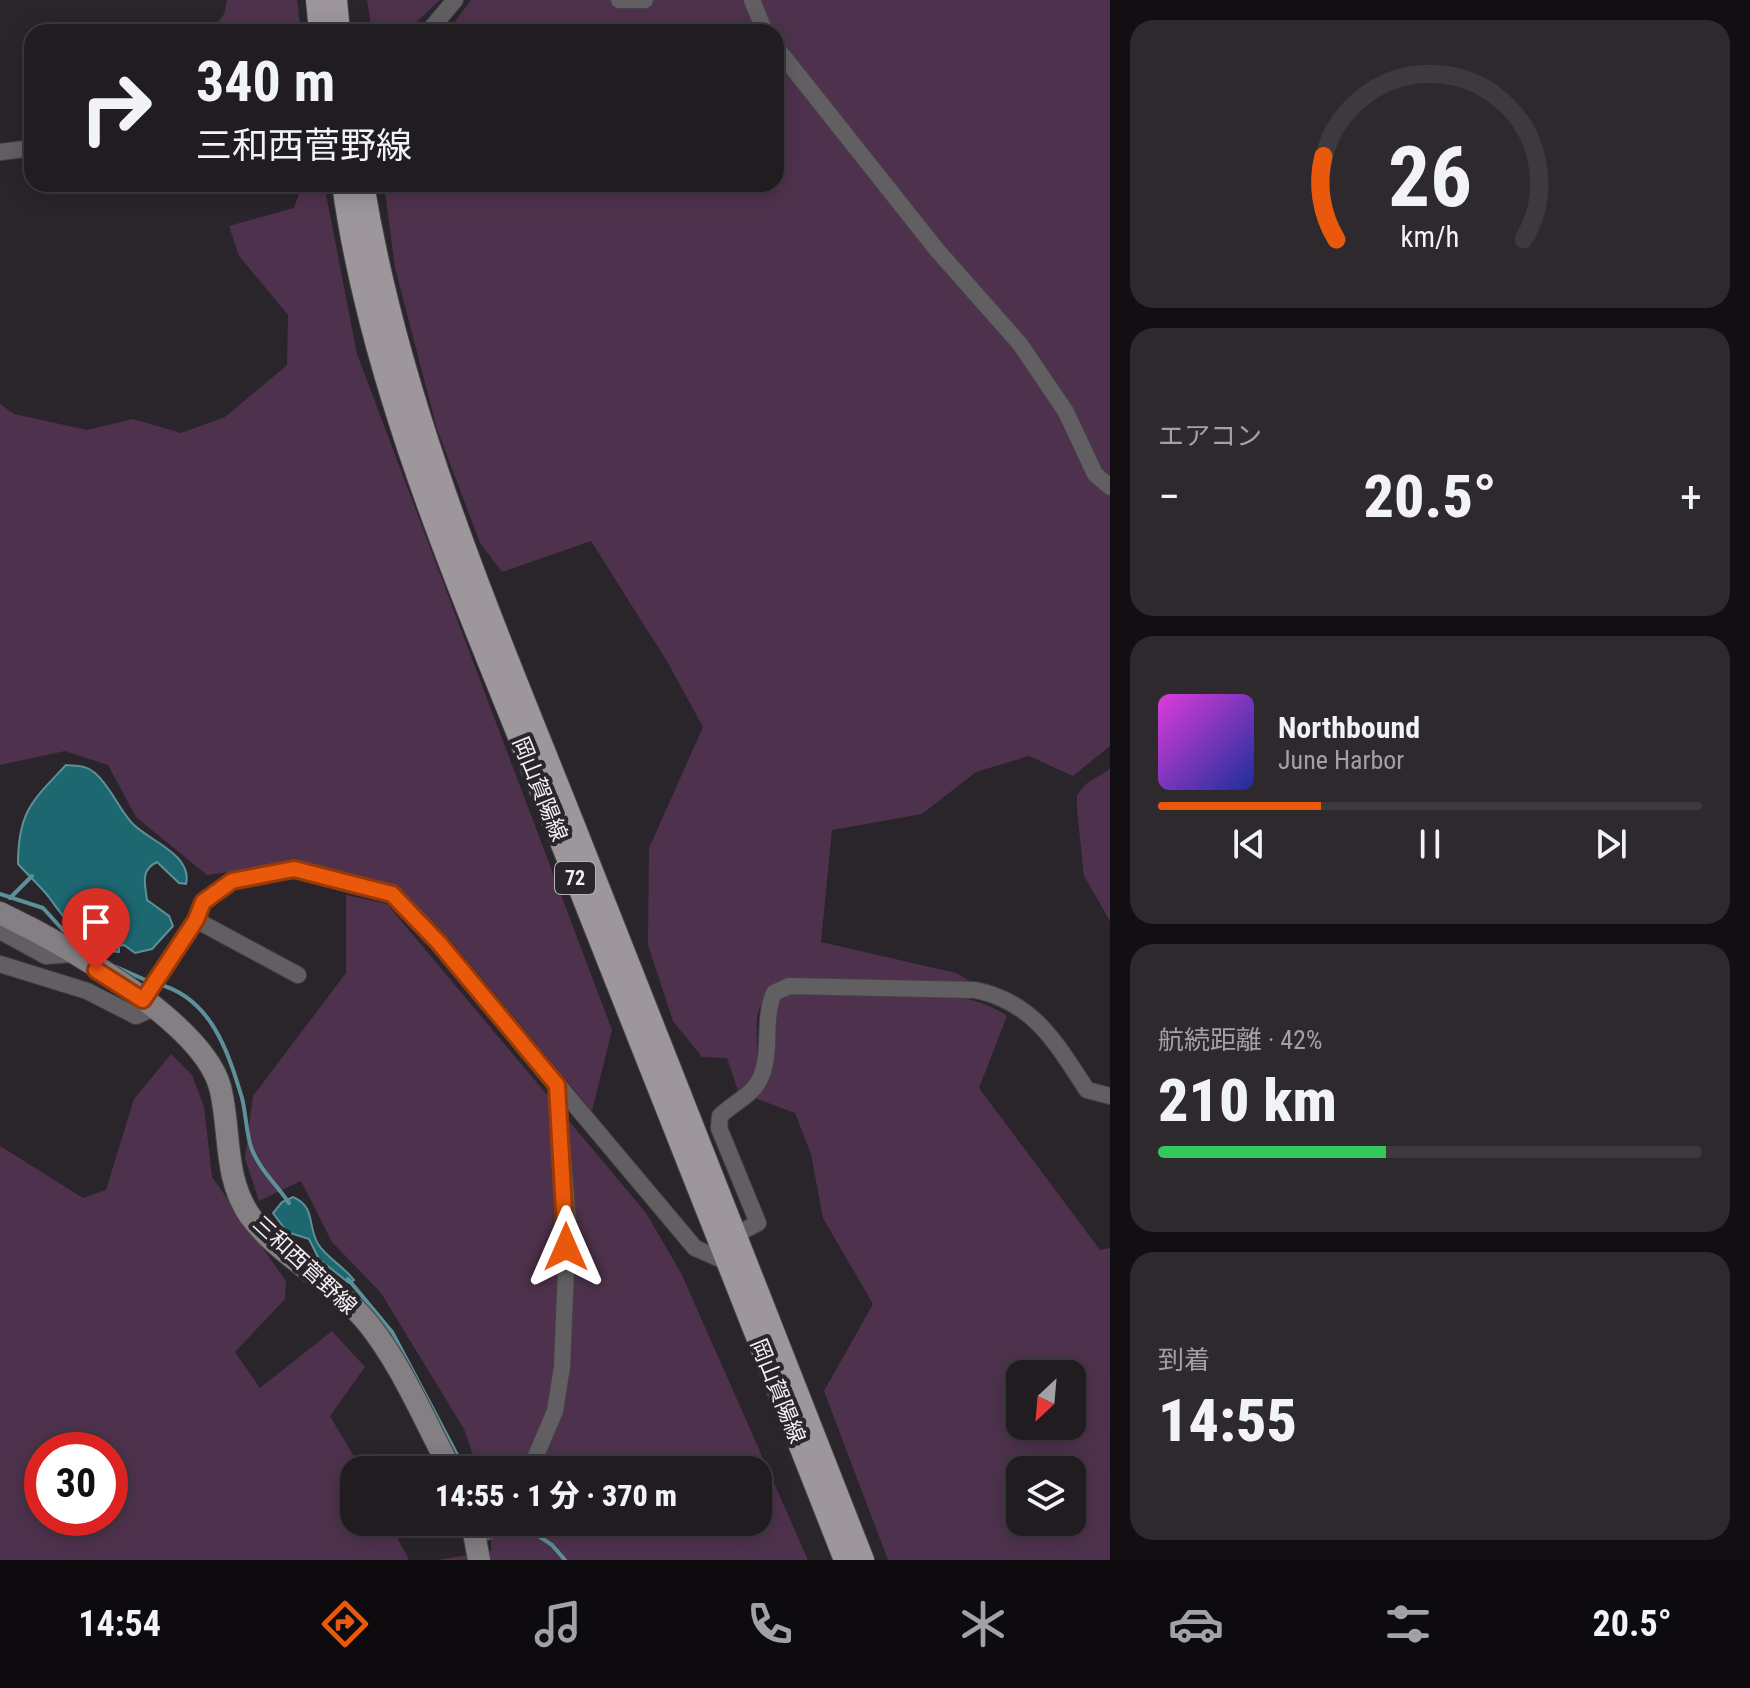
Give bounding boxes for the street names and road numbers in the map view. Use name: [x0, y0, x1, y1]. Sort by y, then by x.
street label: 岡山賀陽線: [508, 733, 572, 845]
road number: 72: [555, 862, 595, 894]
street label: 三和西菅野線: [248, 1211, 362, 1319]
street label: 岡山賀陽線: [746, 1335, 810, 1447]

